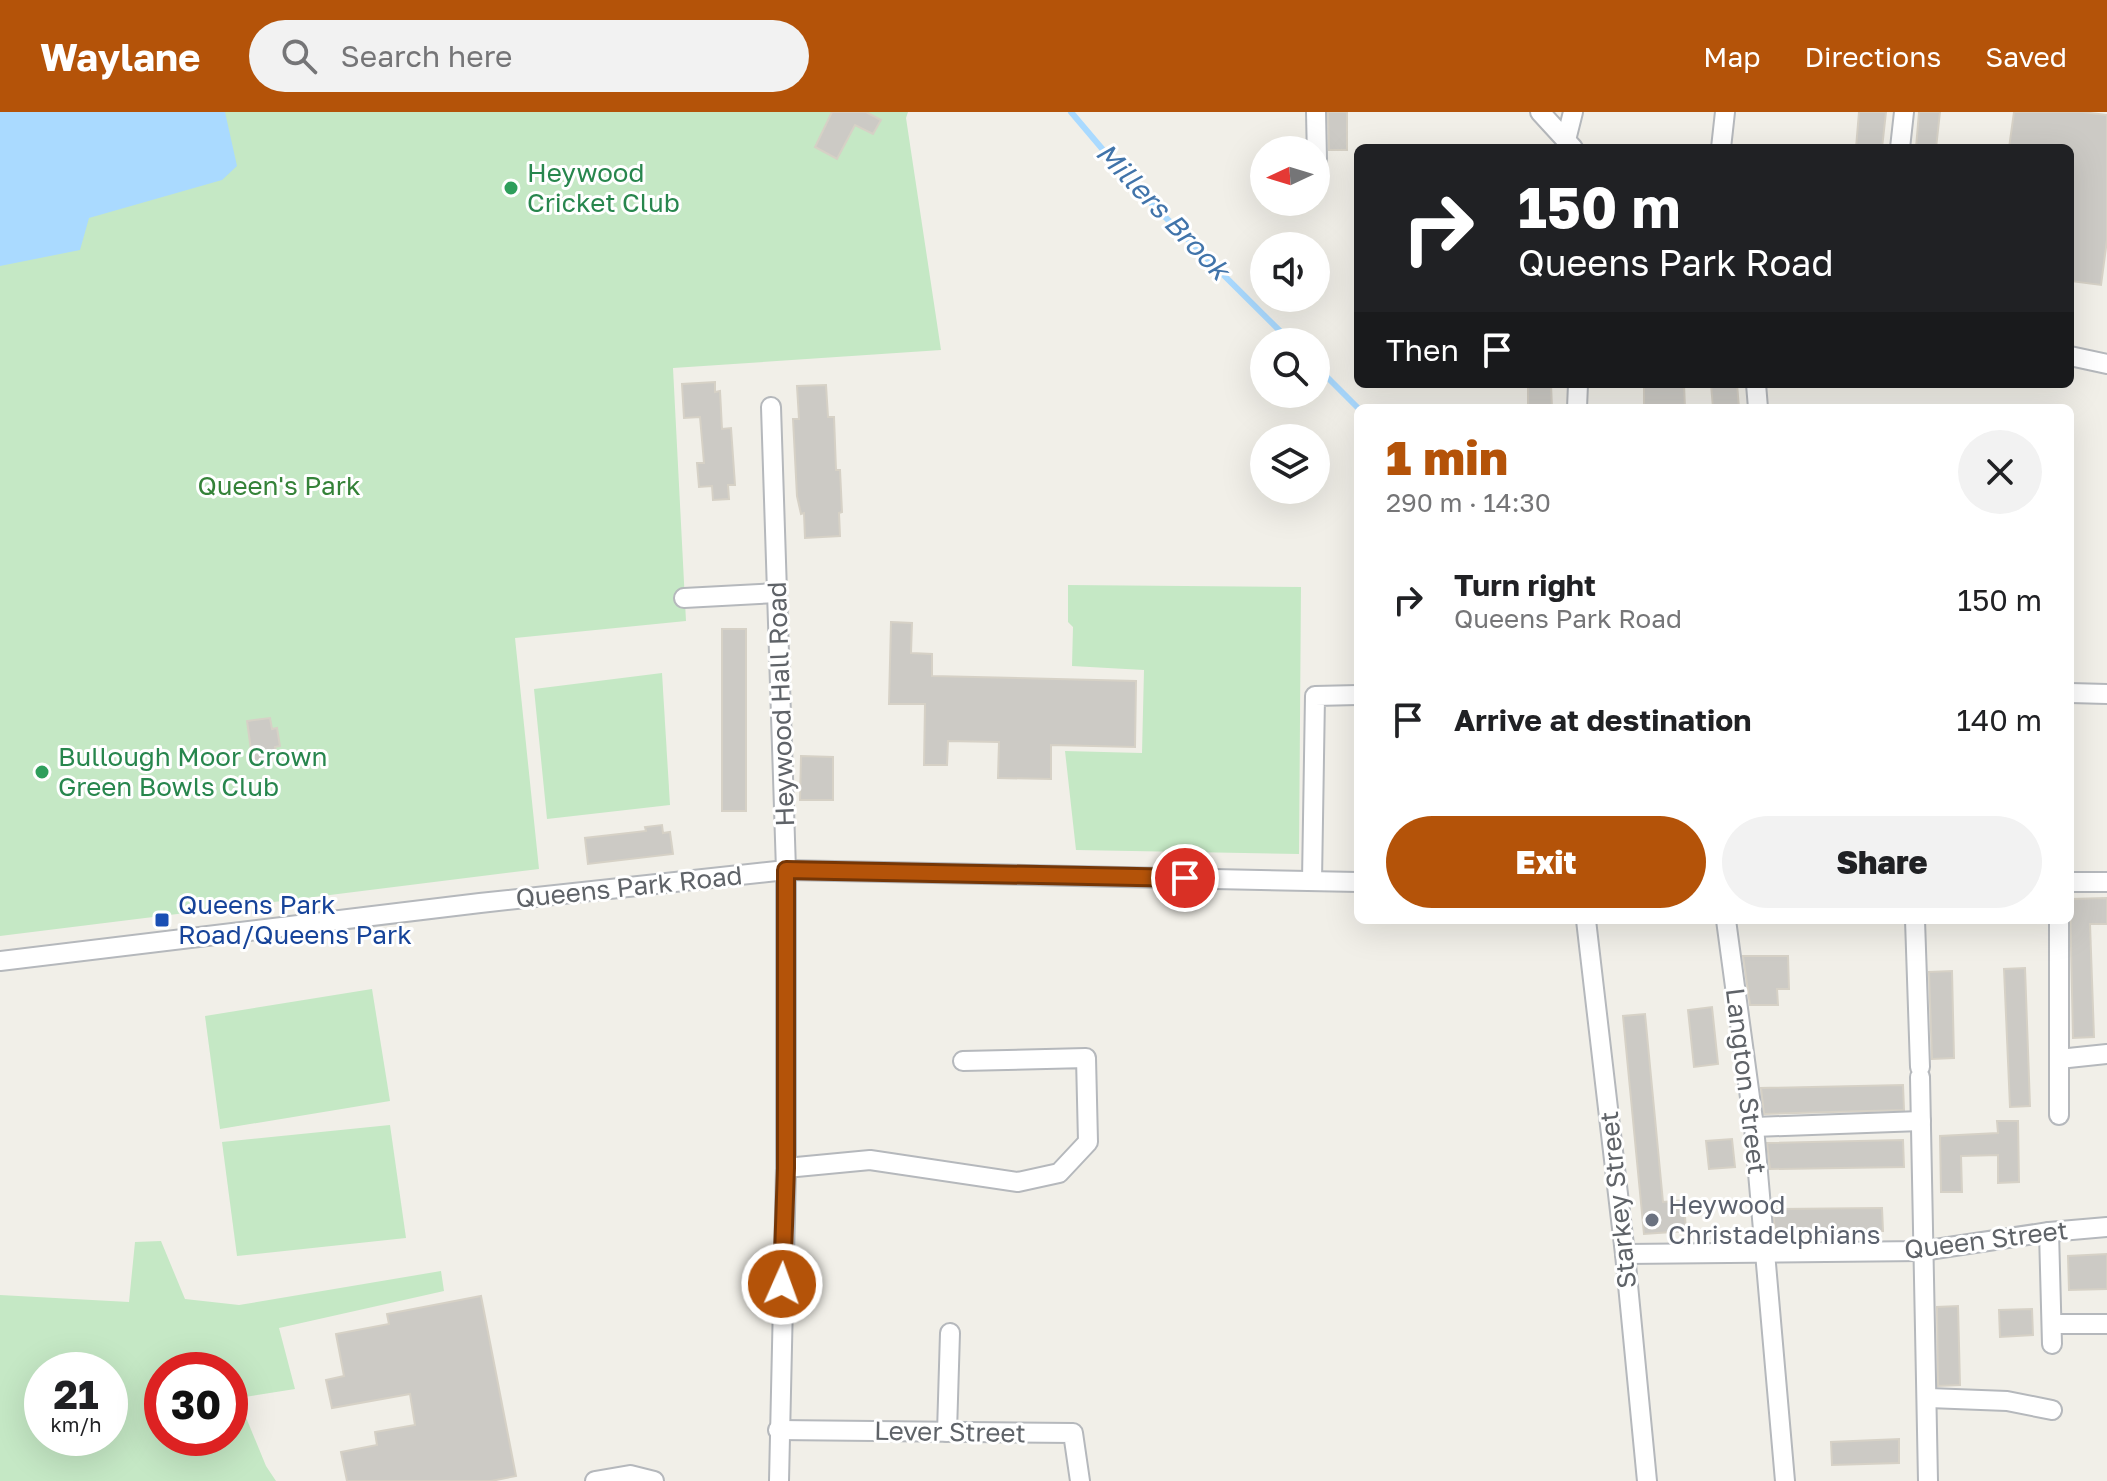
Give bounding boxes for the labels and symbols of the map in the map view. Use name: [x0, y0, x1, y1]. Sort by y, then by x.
water label: Millers Brook: [1090, 136, 1239, 288]
north arrow: [1250, 136, 1330, 216]
place label: Heywood Cricket Club: [527, 157, 680, 218]
marker: Heywood Cricket Club: [502, 179, 520, 197]
park label: Queen's Park: [197, 470, 361, 501]
street label: Heywood Hall Road: [761, 581, 800, 827]
place label: Bullough Moor Crown Green Bowls Club: [58, 741, 328, 802]
marker: Bullough Moor Crown Green Bowls Club: [33, 763, 51, 781]
pin: [1151, 844, 1219, 912]
street label: Queens Park Road: [514, 859, 744, 914]
place label: Queens Park Road/Queens Park: [178, 889, 412, 950]
marker: Queens Park Road/Queens Park: [153, 911, 171, 929]
street label: Langton Street: [1720, 986, 1773, 1176]
street label: Starkey Street: [1593, 1110, 1642, 1290]
place label: Heywood Christadelphians: [1668, 1189, 1880, 1250]
marker: Heywood Christadelphians: [1643, 1211, 1661, 1229]
street label: Queen Street: [1902, 1214, 2070, 1265]
position arrow: [740, 1242, 824, 1326]
speed limit sign: 30: [144, 1352, 248, 1456]
street label: Lever Street: [874, 1415, 1026, 1448]

